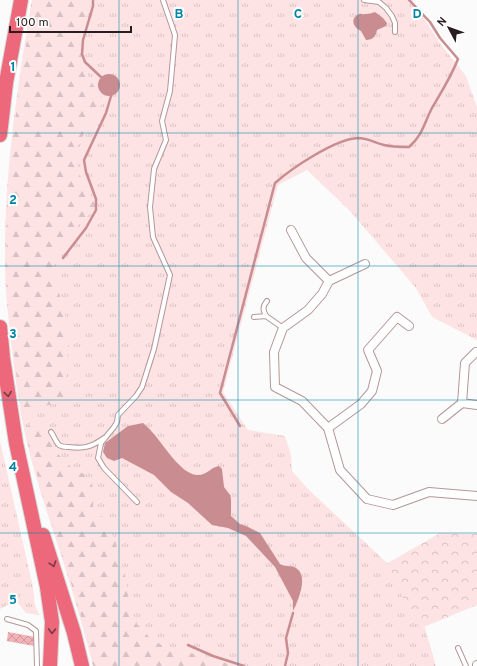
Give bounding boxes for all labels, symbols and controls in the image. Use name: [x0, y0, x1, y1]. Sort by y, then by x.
text: B: [175, 7, 184, 23]
text: C: [294, 7, 302, 23]
text: D: [412, 7, 422, 23]
scale bar: [10, 8, 131, 34]
north arrow: [429, 8, 469, 48]
text: 100 m: [16, 15, 49, 31]
text: N: [434, 15, 450, 30]
text: 1: [10, 60, 16, 76]
text: 2: [9, 193, 17, 209]
text: 3: [9, 327, 17, 343]
one-way arrow: [3, 391, 12, 397]
text: 4: [9, 460, 17, 476]
one-way arrow: [48, 560, 57, 567]
text: 5: [9, 593, 17, 609]
one-way arrow: [48, 628, 56, 634]

